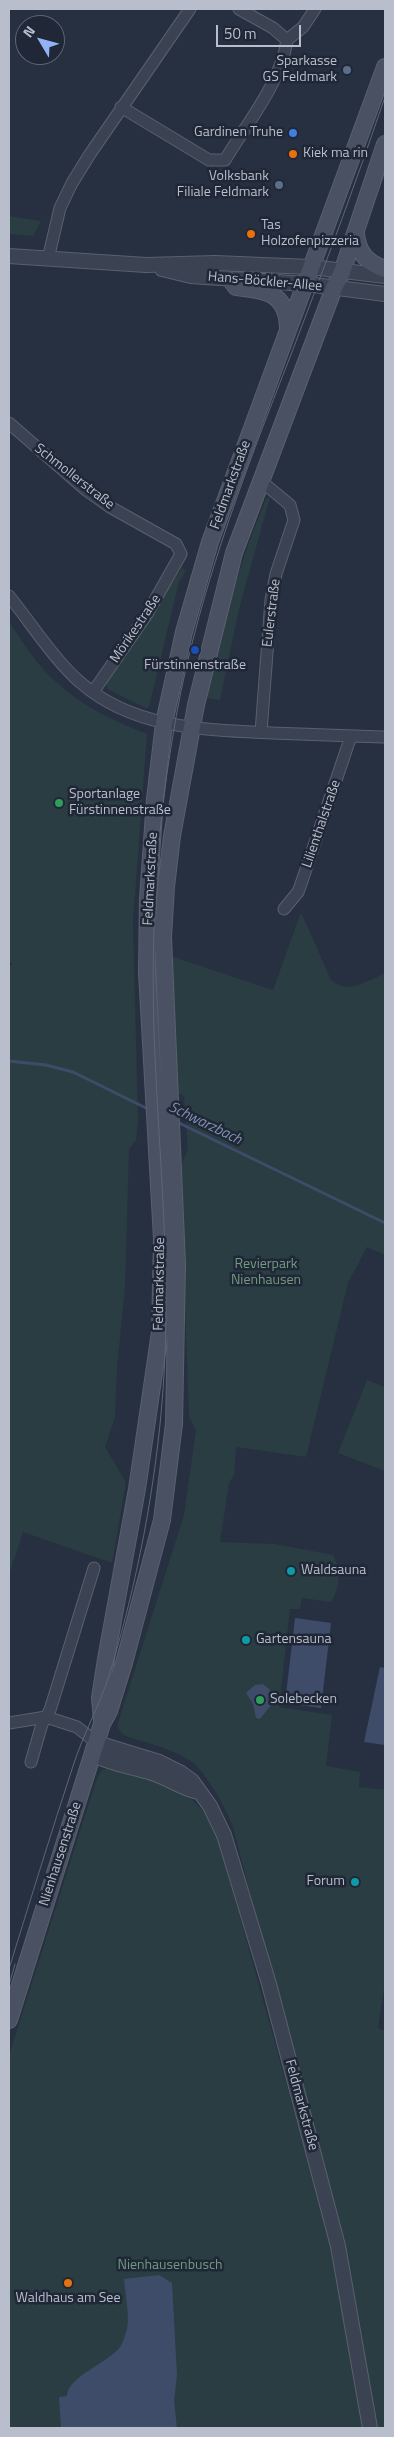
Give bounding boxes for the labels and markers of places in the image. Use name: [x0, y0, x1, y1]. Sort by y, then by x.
place label: Sparkasse GS Feldmark: [263, 54, 337, 86]
marker: Sparkasse GS Feldmark: [341, 64, 353, 76]
place label: Gardinen Truhe: [194, 125, 283, 141]
marker: Gardinen Truhe: [287, 127, 299, 139]
place label: Kiek ma rin: [303, 146, 368, 162]
marker: Kiek ma rin: [287, 148, 299, 160]
place label: Volksbank Filiale Feldmark: [177, 169, 269, 202]
marker: Volksbank Filiale Feldmark: [273, 179, 285, 191]
place label: Tas Holzofenpizzeria: [261, 218, 359, 250]
marker: Tas Holzofenpizzeria: [245, 228, 257, 240]
marker: Fürstinnenstraße: [189, 644, 201, 656]
place label: Fürstinnenstraße: [144, 658, 246, 674]
place label: Sportanlage Fürstinnenstraße: [69, 787, 171, 820]
marker: Sportanlage Fürstinnenstraße: [53, 797, 65, 809]
place label: Waldsauna: [301, 1563, 366, 1579]
marker: Waldsauna: [285, 1565, 297, 1577]
place label: Gartensauna: [256, 1632, 331, 1648]
marker: Gartensauna: [240, 1634, 252, 1646]
place label: Solebecken: [270, 1692, 337, 1708]
marker: Solebecken: [254, 1694, 266, 1706]
place label: Forum: [307, 1874, 345, 1890]
marker: Forum: [349, 1876, 361, 1888]
marker: Waldhaus am See: [62, 2277, 74, 2289]
place label: Waldhaus am See: [16, 2291, 120, 2307]

